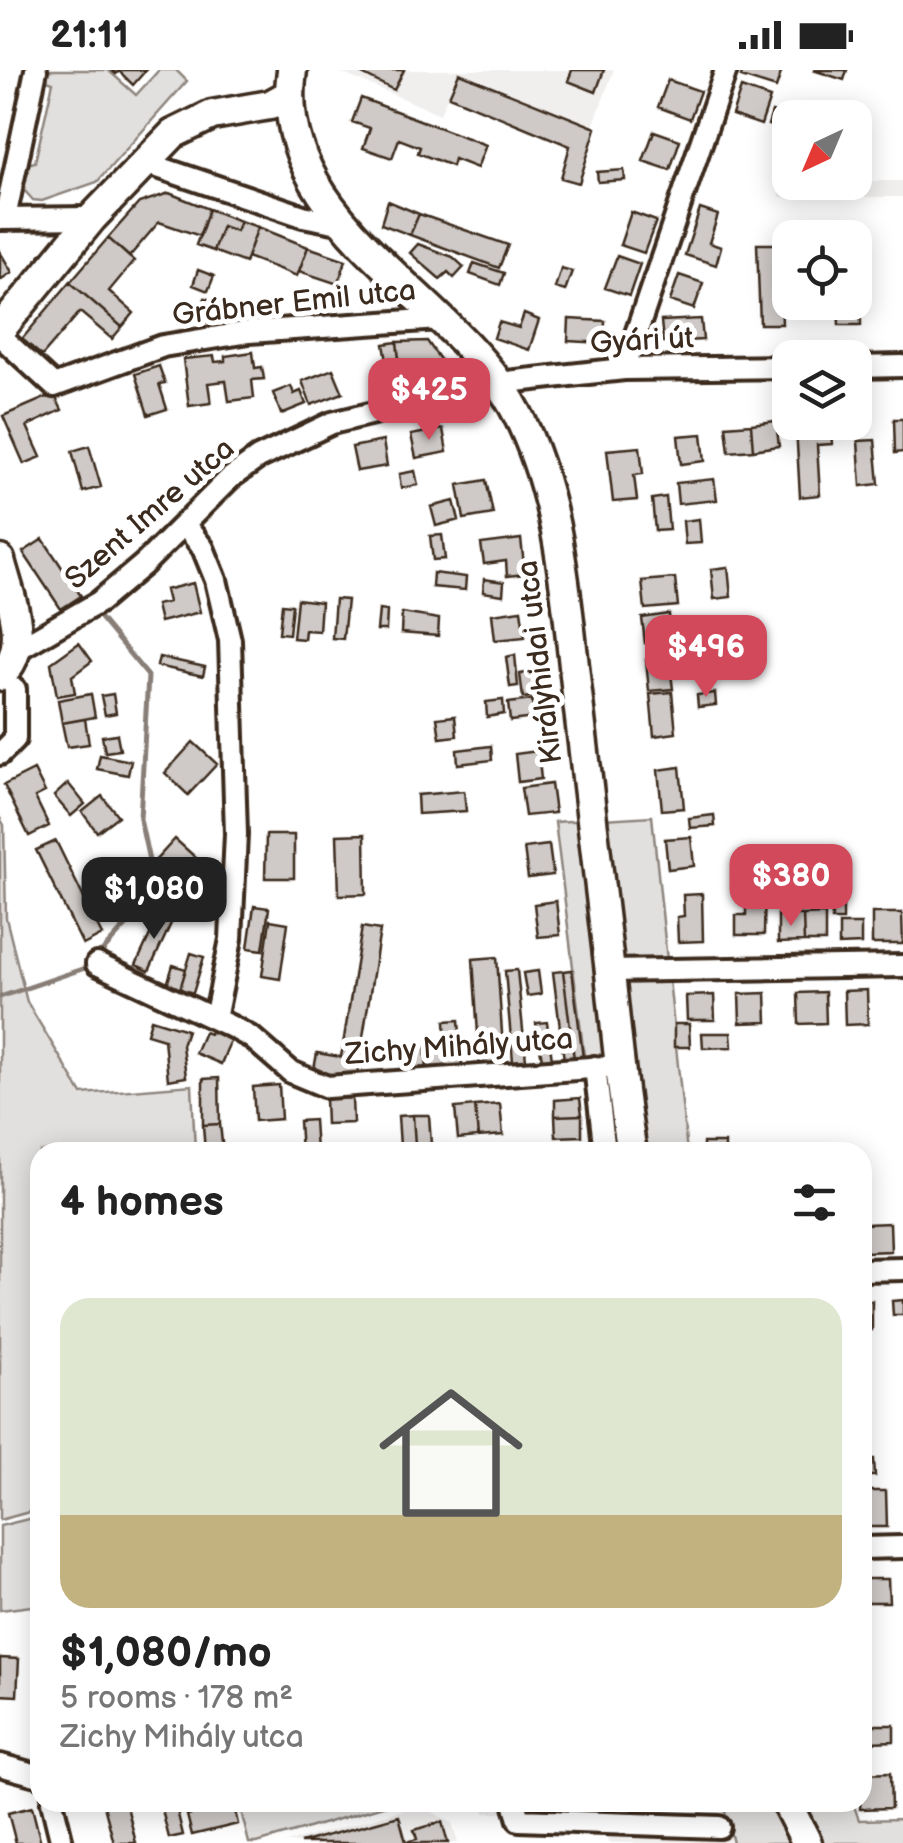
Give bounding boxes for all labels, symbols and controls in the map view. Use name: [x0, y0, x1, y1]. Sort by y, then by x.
text: 21:11: [50, 13, 129, 58]
north arrow: [772, 100, 872, 200]
map controls: [772, 100, 872, 440]
button: locate: [772, 220, 872, 320]
street label: Grábner Emil utca: [170, 272, 418, 334]
street label: Gyári út: [589, 320, 695, 362]
button: layers: [772, 340, 872, 440]
pin: $425: [370, 358, 488, 443]
text: $425: [390, 371, 468, 410]
street label: Szent Imre utca: [58, 431, 242, 597]
street label: Királyhidai utca: [510, 558, 570, 766]
pin: $496: [647, 615, 765, 700]
text: $496: [667, 628, 745, 667]
pin: $380: [732, 844, 850, 929]
pin: $1,080: [73, 857, 235, 942]
text: $380: [752, 857, 830, 896]
text: $1,080: [104, 870, 204, 909]
street label: Zichy Mihály utca: [343, 1021, 574, 1073]
icon: filters: [787, 1175, 842, 1230]
text: 4 homes: [60, 1177, 224, 1228]
icon: home: [361, 1363, 541, 1543]
text: $1,080/mo: [60, 1628, 272, 1679]
text: 5 rooms · 178 m²: [60, 1679, 293, 1718]
text: Zichy Mihály utca: [60, 1718, 304, 1757]

